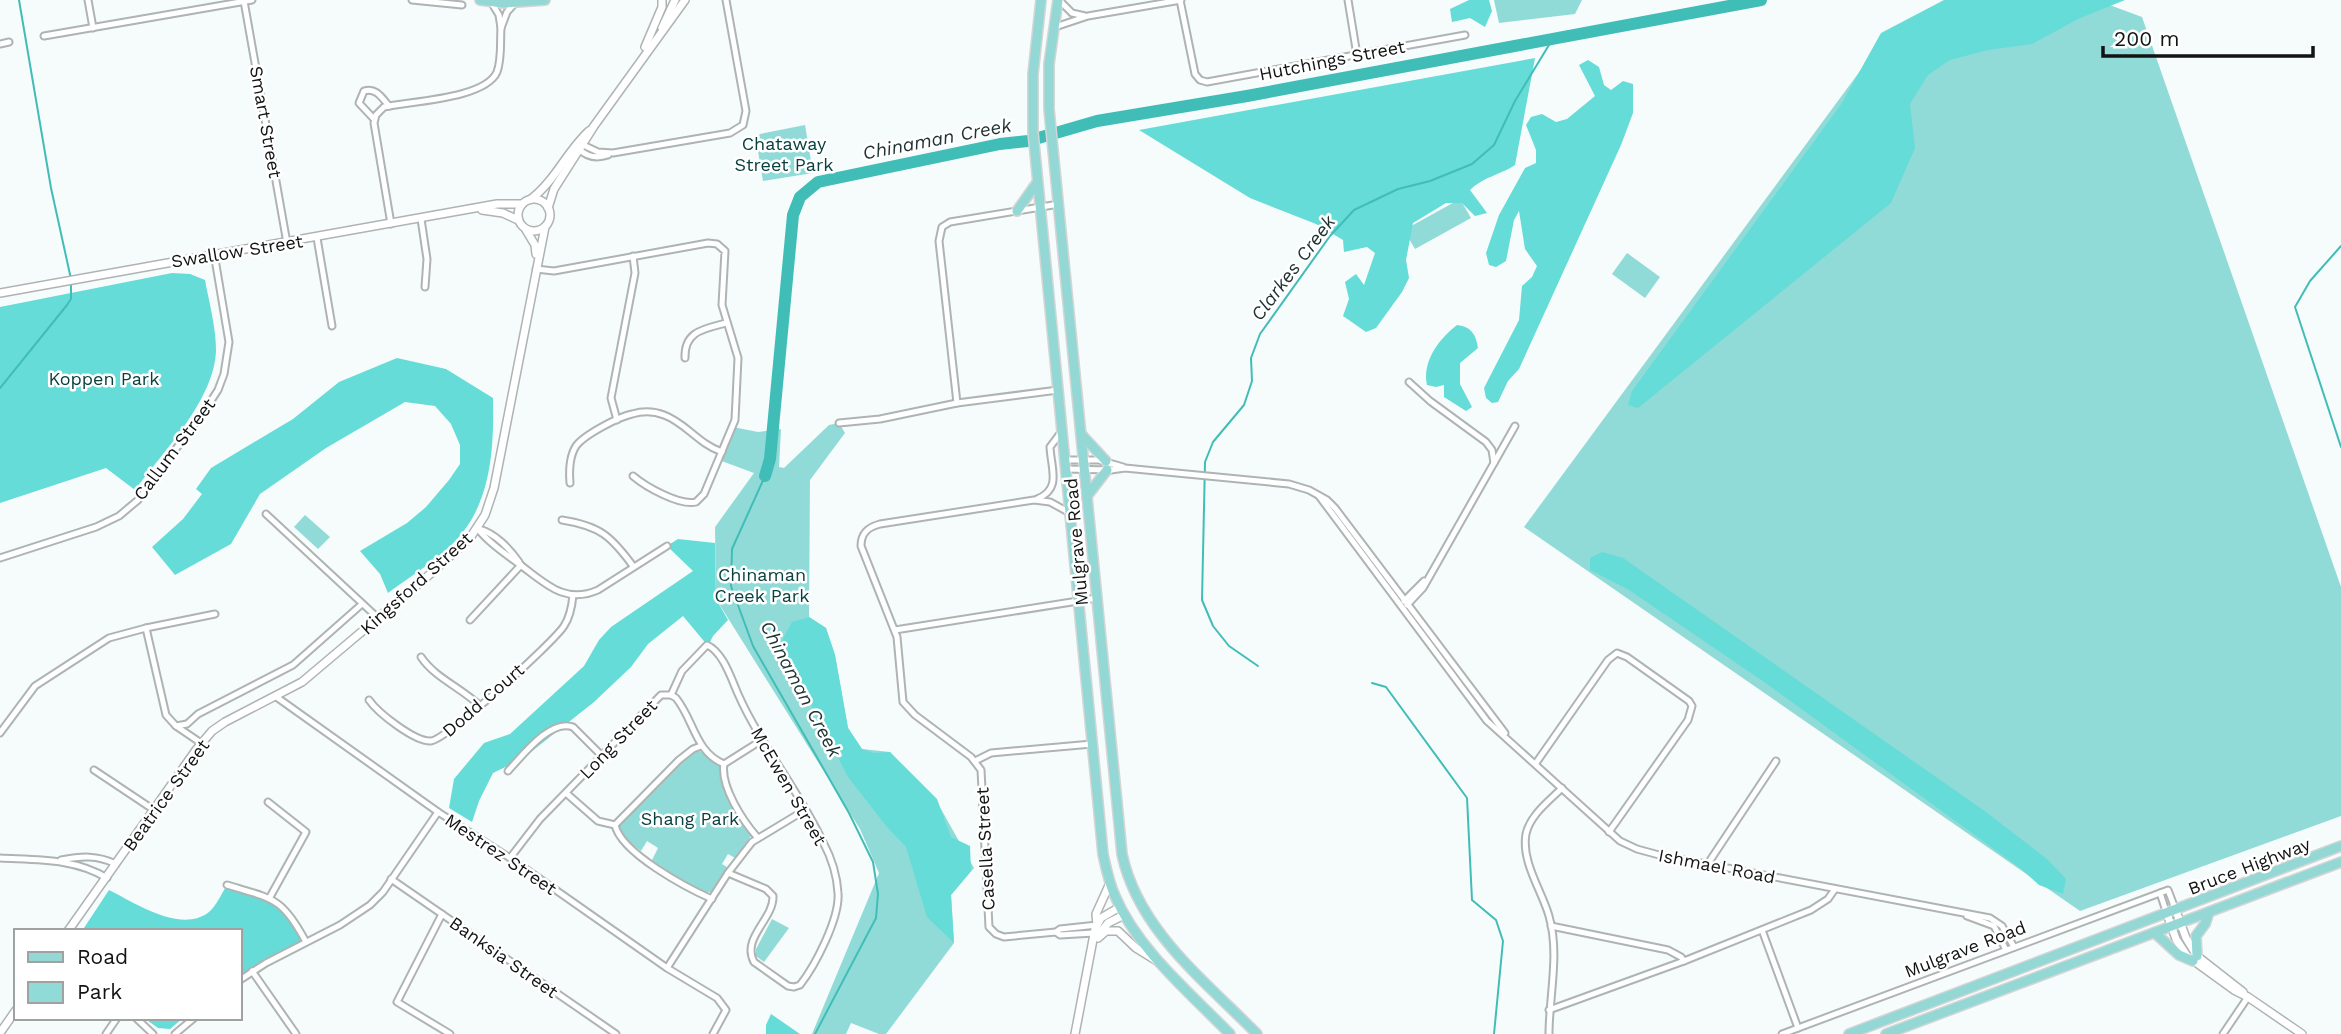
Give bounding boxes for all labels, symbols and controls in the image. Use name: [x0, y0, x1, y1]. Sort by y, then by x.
scale bar: [2103, 14, 2313, 58]
text: 200 m: [2114, 26, 2180, 51]
street label: Hutchings Street: [1257, 35, 1407, 84]
street label: Smart Street: [246, 64, 286, 180]
water label: Chinaman Creek: [861, 113, 1014, 165]
park label: Chataway Street Park: [734, 133, 834, 175]
water label: Clarkes Creek: [1246, 210, 1341, 325]
street label: Swallow Street: [170, 230, 305, 272]
park label: Koppen Park: [49, 368, 159, 389]
street label: Callum Street: [129, 394, 219, 504]
street label: Mulgrave Road: [1060, 477, 1092, 607]
street label: Kingsford Street: [356, 527, 477, 639]
park label: Chinaman Creek Park: [715, 564, 809, 606]
water label: Chinaman Creek: [755, 617, 847, 762]
street label: Dodd Court: [438, 659, 528, 741]
street label: Long Street: [575, 695, 661, 783]
street label: McEwen Street: [747, 723, 832, 849]
street label: Beatrice Street: [119, 735, 214, 855]
street label: Casella Street: [971, 786, 999, 911]
park label: Shang Park: [641, 808, 739, 829]
street label: Mestrez Street: [441, 809, 561, 899]
street label: Bruce Highway: [2185, 833, 2314, 899]
street label: Ishmael Road: [1657, 844, 1777, 888]
street label: Banksia Street: [446, 912, 563, 1002]
street label: Mulgrave Road: [1901, 916, 2029, 982]
legend: [14, 929, 242, 1020]
text: Road: [77, 944, 128, 969]
text: Park: [77, 979, 122, 1004]

